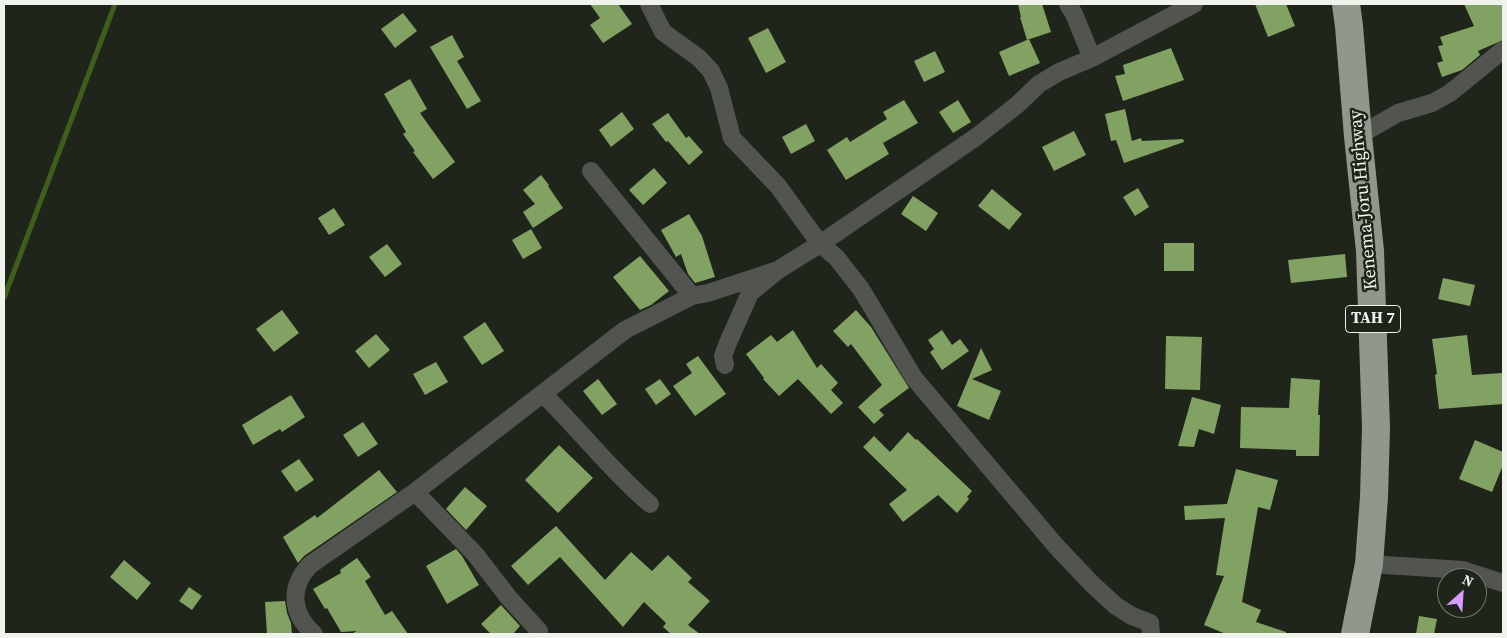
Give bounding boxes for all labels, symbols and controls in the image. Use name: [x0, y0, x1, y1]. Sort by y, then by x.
street label: Kenema-Joru Highway: [1345, 109, 1383, 291]
road number: TAH 7: [1346, 306, 1400, 332]
north arrow: [1437, 568, 1487, 618]
text: N: [1459, 569, 1477, 592]

